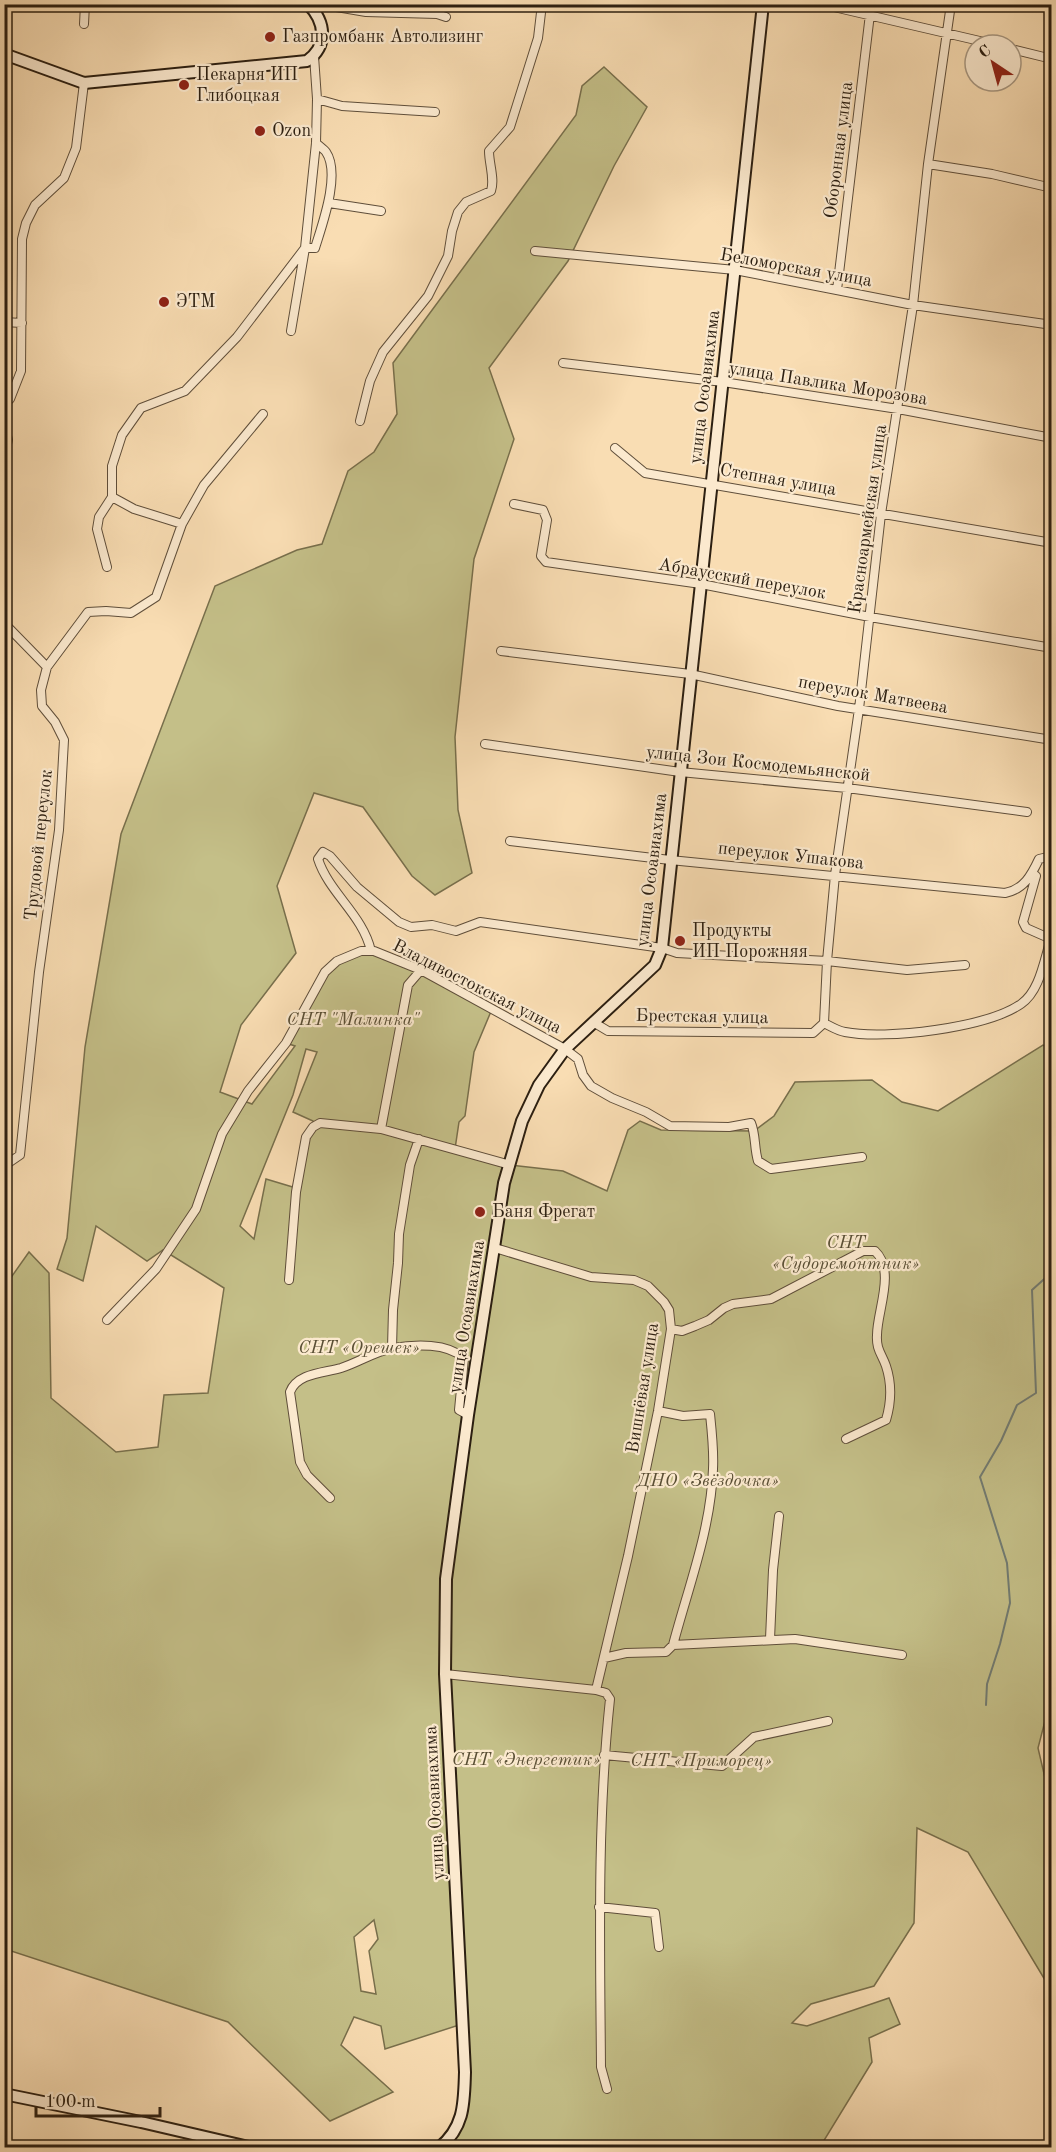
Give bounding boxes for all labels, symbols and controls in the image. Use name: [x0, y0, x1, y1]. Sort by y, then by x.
place label: Газпромбанк Автолизинг: [282, 28, 484, 46]
marker: Газпромбанк Автолизинг: [263, 30, 277, 44]
north arrow: [963, 33, 1023, 93]
text: С: [976, 43, 994, 62]
place label: Пекарня ИП Глибоцкая: [196, 66, 298, 105]
marker: Пекарня ИП Глибоцкая: [177, 78, 191, 92]
street label: Оборонная улица: [822, 80, 856, 219]
place label: Ozon: [272, 122, 311, 140]
marker: Ozon: [253, 124, 267, 138]
street label: Беломорская улица: [719, 246, 873, 290]
place label: ЭТМ: [176, 293, 215, 311]
marker: ЭТМ: [157, 295, 171, 309]
street label: улица Осоавиахима: [687, 309, 723, 465]
street label: улица Павлика Морозова: [727, 359, 929, 409]
street label: Красноармейская улица: [846, 423, 890, 615]
street label: Степная улица: [718, 461, 838, 499]
street label: Абраусский переулок: [657, 555, 827, 603]
street label: переулок Матвеева: [797, 673, 949, 717]
street label: улица Зои Космодемьянской: [645, 743, 871, 785]
street label: Трудовой переулок: [22, 769, 56, 921]
street label: улица Осоавиахима: [634, 792, 670, 948]
street label: переулок Ушакова: [717, 839, 865, 873]
place label: Продукты ИП Порожняя: [692, 922, 808, 961]
marker: Продукты ИП Порожняя: [673, 934, 687, 948]
street label: Владивостокская улица: [390, 937, 564, 1038]
street label: Брестская улица: [635, 1007, 769, 1027]
park label: СНТ "Малинка": [286, 1011, 421, 1029]
place label: Баня Фрегат: [492, 1203, 595, 1221]
marker: Баня Фрегат: [473, 1205, 487, 1219]
park label: СНТ «Судоремонтник»: [773, 1234, 920, 1273]
street label: улица Осоавиахима: [446, 1239, 488, 1395]
street label: Вишнёвая улица: [624, 1321, 662, 1455]
park label: СНТ «Орешек»: [298, 1339, 420, 1357]
park label: ДНО «Звёздочка»: [635, 1472, 779, 1490]
street label: улица Осоавиахима: [422, 1725, 448, 1881]
park label: СНТ «Энергетик»: [452, 1751, 600, 1769]
park label: СНТ «Приморец»: [630, 1752, 772, 1770]
scale bar: [36, 2080, 160, 2118]
text: 100 m: [45, 2093, 96, 2111]

